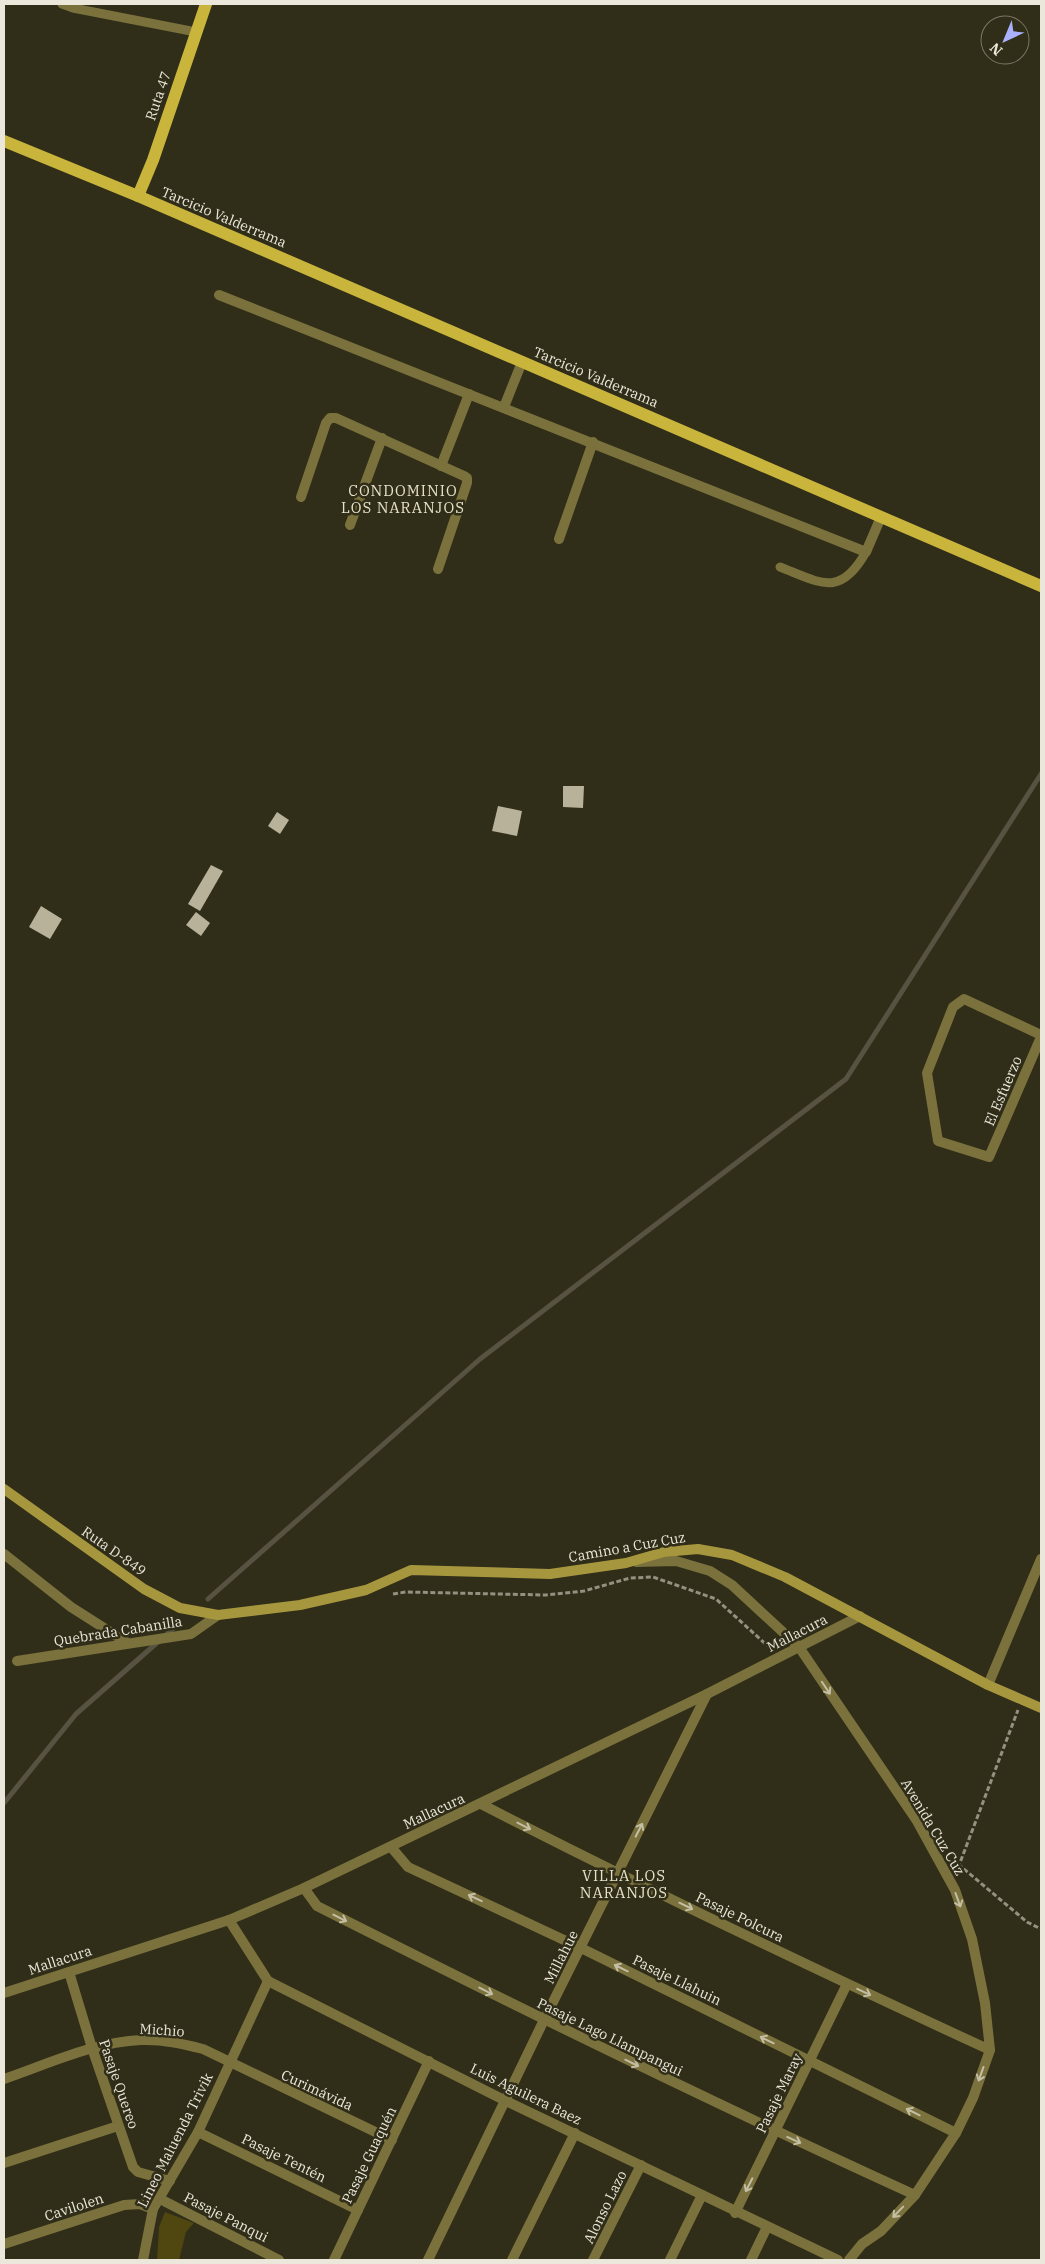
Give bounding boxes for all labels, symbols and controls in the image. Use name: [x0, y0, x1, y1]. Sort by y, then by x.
north arrow: [980, 15, 1030, 65]
text: N: [986, 39, 1006, 60]
street label: Ruta 47: [141, 69, 175, 123]
street label: Tarcicio Valderrama: [159, 183, 290, 252]
street label: Tarcicio Valderrama: [531, 343, 662, 412]
district label: CONDOMINIO LOS NARANJOS: [341, 481, 465, 517]
street label: El Esfuerzo: [980, 1053, 1026, 1129]
street label: Ruta D-849: [78, 1522, 150, 1580]
street label: Camino a Cuz Cuz: [567, 1528, 687, 1566]
street label: Mallacura: [764, 1610, 831, 1656]
street label: Quebrada Cabanilla: [52, 1612, 184, 1650]
one-way arrow: [821, 1681, 832, 1695]
street label: Avenida Cuz Cuz: [897, 1775, 969, 1879]
street label: Mallacura: [400, 1789, 468, 1833]
one-way arrow: [517, 1821, 532, 1831]
one-way arrow: [635, 1823, 644, 1838]
district label: VILLA LOS NARANJOS: [580, 1866, 668, 1902]
street label: Pasaje Polcura: [693, 1888, 787, 1946]
one-way arrow: [954, 1892, 963, 1907]
one-way arrow: [467, 1893, 482, 1903]
one-way arrow: [678, 1902, 693, 1912]
one-way arrow: [333, 1913, 348, 1923]
street label: Millahue: [540, 1927, 582, 1987]
street label: Mallacura: [26, 1941, 94, 1979]
street label: Pasaje Llahuin: [630, 1951, 724, 2009]
one-way arrow: [614, 1962, 629, 1972]
one-way arrow: [478, 1986, 493, 1996]
one-way arrow: [856, 1988, 871, 1997]
street label: Pasaje Lago Llampangui: [534, 1994, 686, 2080]
street label: Michio: [139, 2019, 185, 2041]
one-way arrow: [760, 2035, 775, 2044]
street label: Pasaje Quereo: [95, 2037, 143, 2131]
street label: Pasaje Maray: [752, 2050, 806, 2136]
one-way arrow: [624, 2058, 639, 2068]
street label: Luis Aguilera Baez: [467, 2059, 585, 2129]
street label: Curimávida: [278, 2066, 356, 2115]
one-way arrow: [976, 2066, 985, 2082]
street label: Lineo Maluenda Trivik: [133, 2069, 217, 2210]
street label: Pasaje Guaquén: [338, 2104, 400, 2206]
one-way arrow: [905, 2107, 920, 2117]
street label: Pasaje Tentén: [239, 2130, 329, 2186]
one-way arrow: [786, 2136, 801, 2146]
street label: Alonso Lazo: [580, 2167, 631, 2247]
one-way arrow: [744, 2178, 754, 2193]
street label: Pasaje Panqui: [181, 2188, 271, 2246]
street label: Cavilolen: [42, 2189, 106, 2225]
one-way arrow: [892, 2206, 904, 2219]

